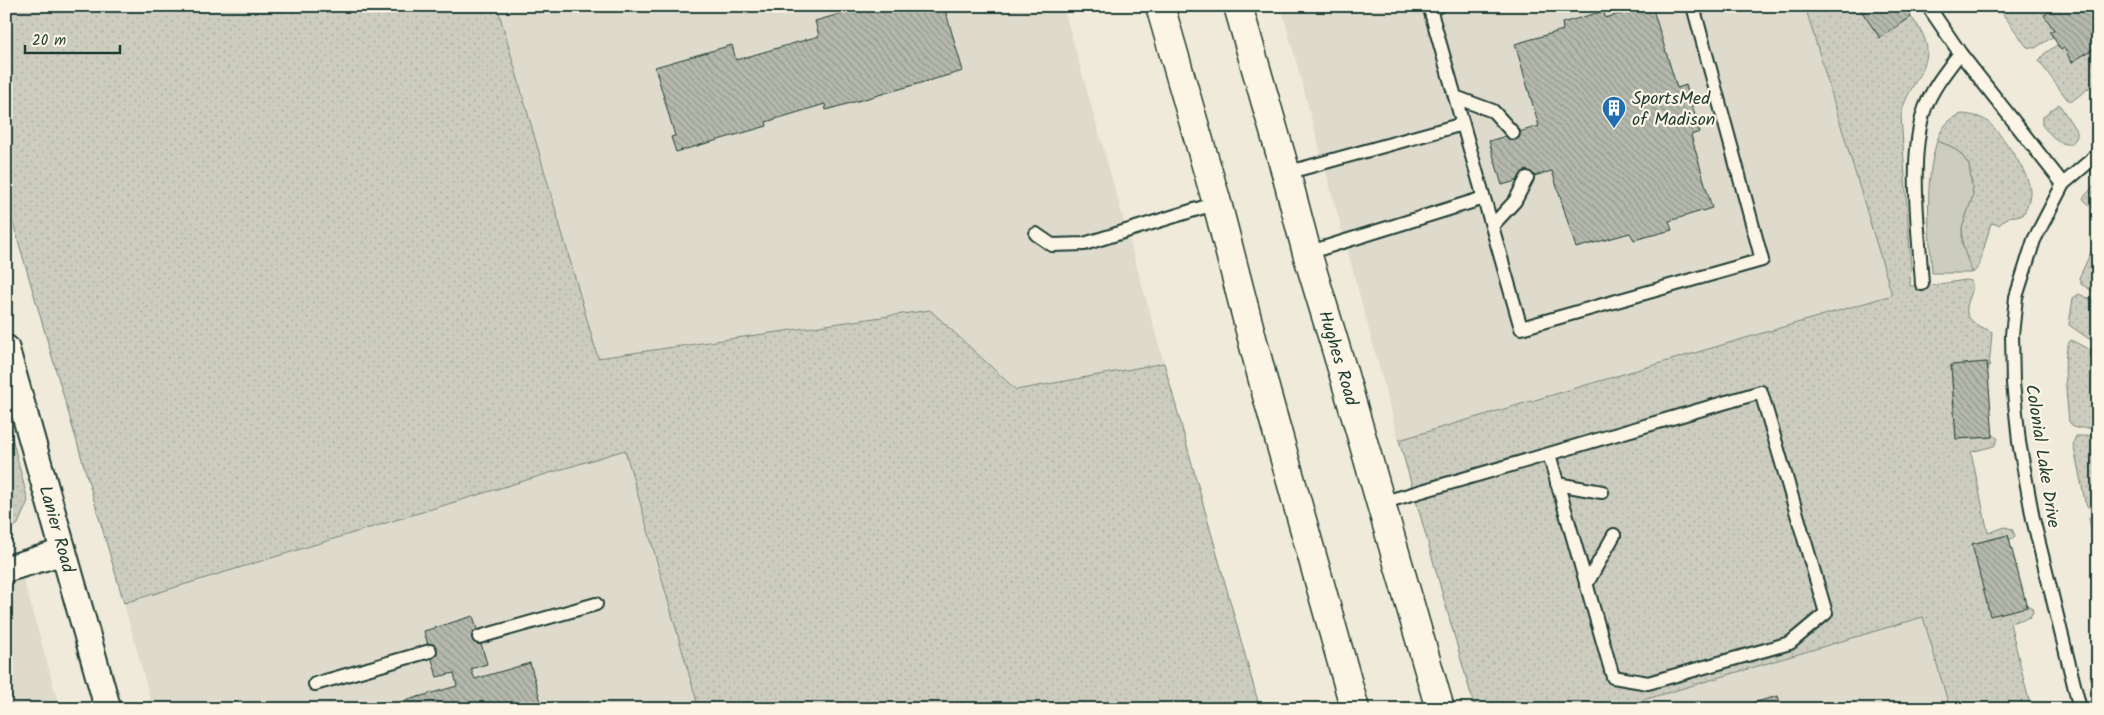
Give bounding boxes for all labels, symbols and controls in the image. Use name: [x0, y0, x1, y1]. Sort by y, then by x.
scale bar: [25, 22, 120, 54]
text: 20 m: [32, 29, 66, 53]
place label: SportsMed of Madison: [1632, 85, 1715, 135]
building icon: SportsMed of Madison: [1601, 95, 1627, 129]
street label: Hughes Road: [1309, 307, 1365, 410]
street label: Colonial Lake Drive: [2016, 382, 2067, 530]
street label: Lanier Road: [30, 482, 82, 577]

